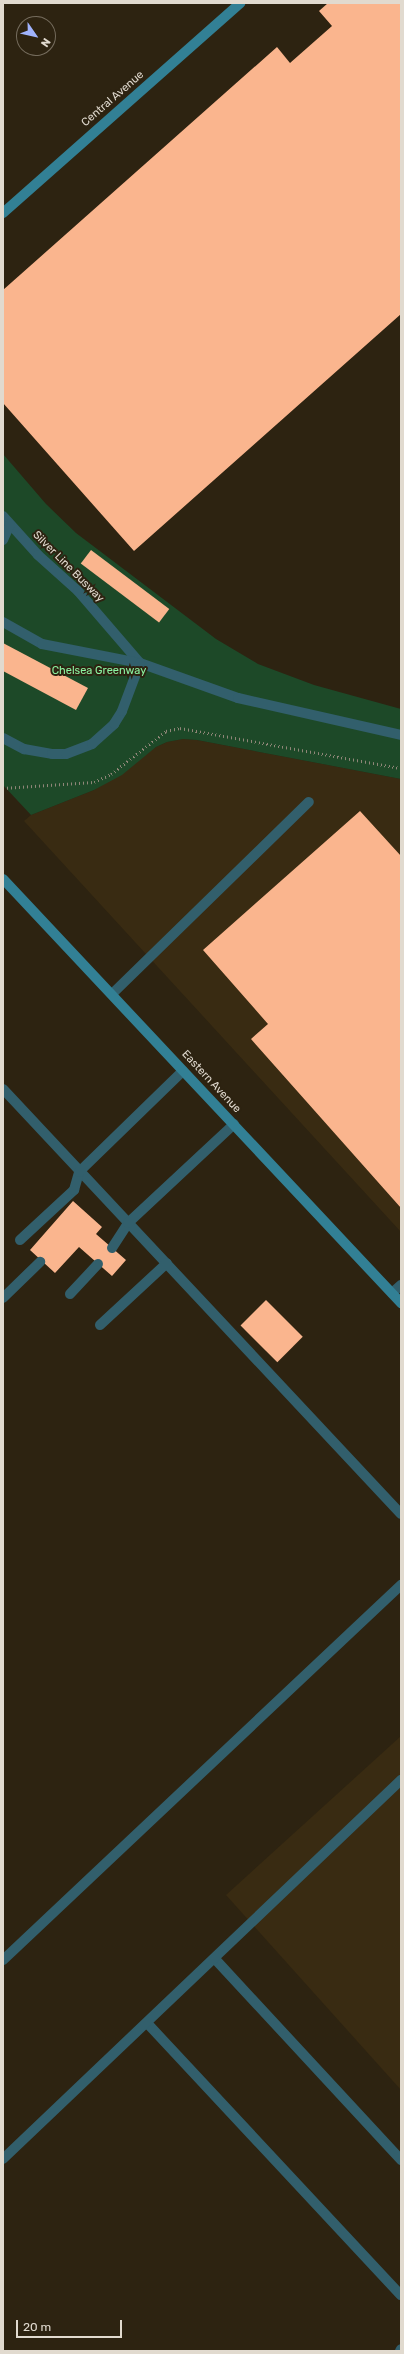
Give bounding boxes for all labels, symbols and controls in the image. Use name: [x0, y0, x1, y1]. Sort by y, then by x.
north arrow: [16, 16, 56, 56]
text: N: [38, 36, 53, 49]
street label: Central Avenue: [79, 68, 147, 130]
street label: Silver Line Busway: [30, 529, 106, 605]
park label: Chelsea Greenway: [52, 664, 146, 678]
street label: Eastern Avenue: [179, 1048, 243, 1116]
scale bar: [18, 2312, 124, 2338]
text: 20 m: [23, 2320, 51, 2334]

